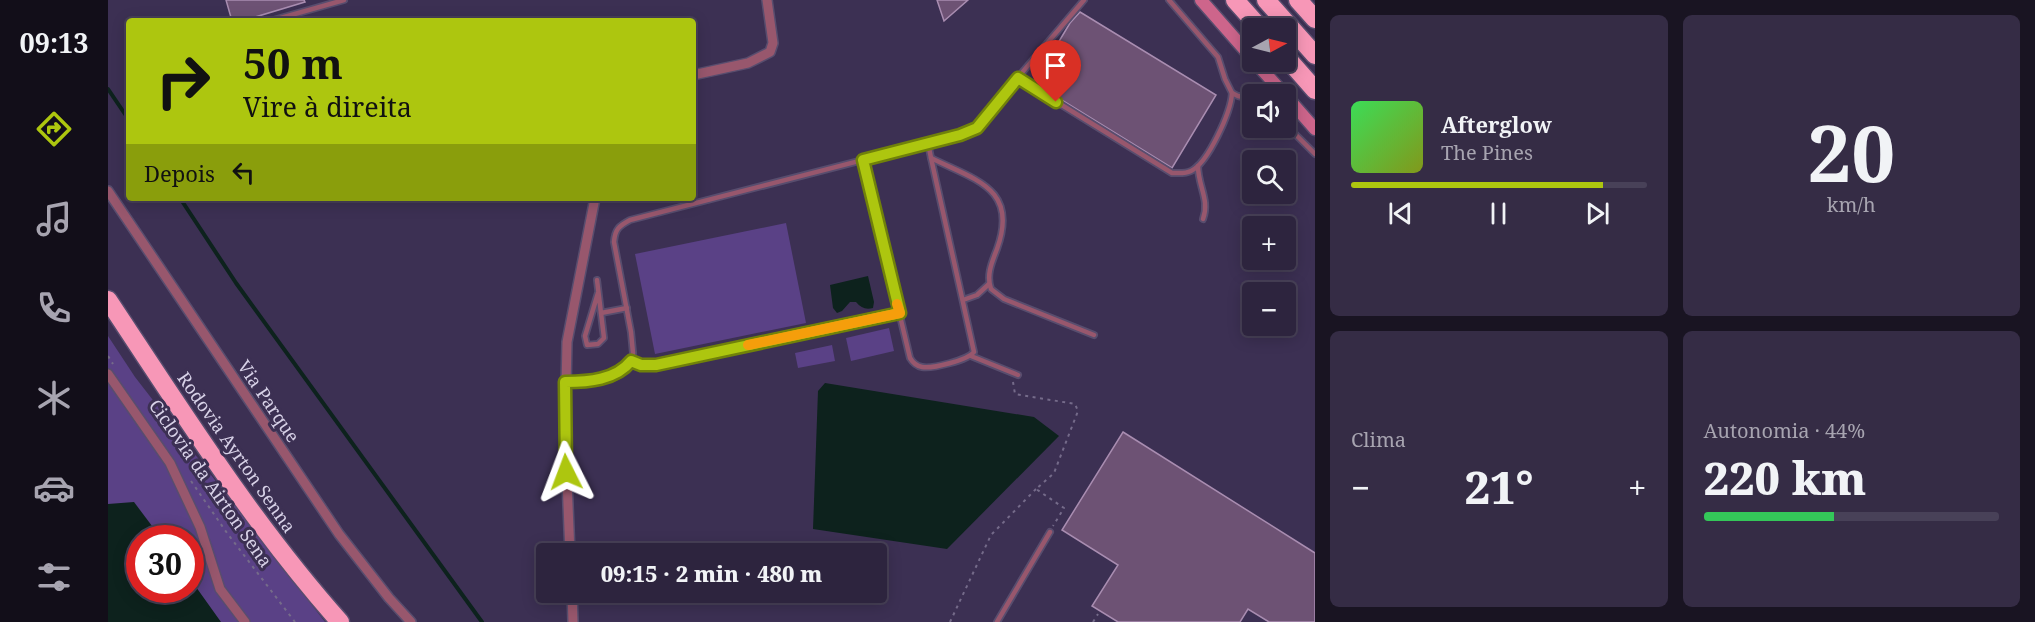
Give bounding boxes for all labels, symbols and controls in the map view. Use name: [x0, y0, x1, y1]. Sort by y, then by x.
north arrow: [1242, 18, 1296, 72]
map controls: [1242, 18, 1296, 336]
text: 09:13: [19, 24, 89, 61]
text: 50 m: [243, 34, 343, 91]
pin: [1030, 40, 1081, 102]
icon: right: [144, 42, 222, 120]
icon: arrive: [1039, 49, 1072, 82]
button: sound: [1242, 84, 1296, 138]
text: Vire à direita: [243, 88, 412, 125]
text: 20: [1807, 99, 1895, 205]
icon: directions: [33, 108, 75, 150]
text: Afterglow: [1441, 109, 1552, 139]
text: The Pines: [1441, 139, 1533, 166]
button: search: [1242, 150, 1296, 204]
icon: left: [227, 156, 260, 189]
text: Depois: [144, 158, 215, 188]
text: km/h: [1827, 191, 1876, 218]
icon: previous: [1384, 197, 1417, 230]
icon: pause: [1482, 197, 1515, 230]
icon: next: [1581, 197, 1614, 230]
icon: music: [33, 198, 75, 240]
button: +: [1242, 216, 1296, 270]
button: −: [1242, 282, 1296, 336]
icon: phone: [33, 287, 75, 329]
street label: Via Parque: [233, 355, 305, 447]
street label: Rodovia Ayrton Senna: [172, 367, 302, 537]
icon: climate: [33, 377, 75, 419]
street label: Ciclovia da Airton Sena: [144, 394, 278, 572]
text: Autonomia · 44%: [1704, 417, 1865, 444]
text: Clima: [1351, 426, 1406, 453]
position arrow: [534, 440, 598, 504]
text: 220 km: [1704, 447, 1866, 508]
text: 21°: [1465, 456, 1534, 517]
text: −: [1351, 465, 1370, 510]
text: +: [1628, 465, 1647, 510]
icon: car: [33, 467, 75, 509]
speed limit sign: 30: [126, 525, 204, 603]
icon: filters: [33, 556, 75, 598]
text: 09:15 · 2 min · 480 m: [601, 558, 822, 588]

